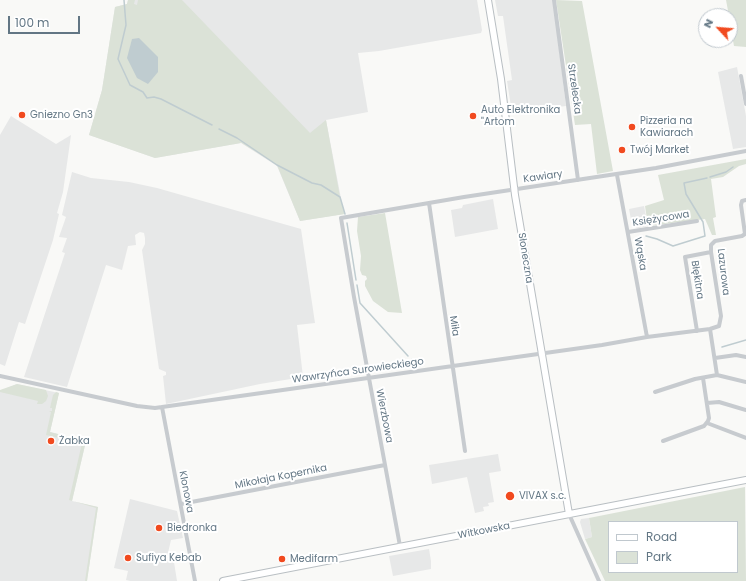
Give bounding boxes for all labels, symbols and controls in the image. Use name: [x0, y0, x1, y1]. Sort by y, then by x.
scale bar: [10, 8, 82, 34]
north arrow: [698, 8, 738, 48]
text: 100 m: [15, 14, 49, 31]
text: N: [699, 16, 717, 30]
street label: Strzelecka: [565, 63, 583, 115]
place label: Auto Elektronika "Artom: [481, 104, 560, 128]
place label: Gniezno Gn3: [30, 109, 93, 121]
marker: Gniezno Gn3: [17, 110, 27, 120]
marker: Auto Elektronika "Artom: [468, 111, 478, 121]
place label: Pizzeria na Kawiarach: [640, 115, 693, 138]
marker: Pizzeria na Kawiarach: [627, 122, 637, 132]
place label: Twój Market: [630, 144, 689, 156]
marker: Twój Market: [617, 145, 627, 155]
street label: Kawiary: [523, 168, 563, 186]
street label: Księżycowa: [632, 209, 690, 229]
street label: Słoneczna: [515, 232, 535, 284]
street label: Wąska: [631, 236, 649, 272]
street label: Lazurowa: [714, 248, 732, 296]
street label: Błękitna: [688, 260, 706, 300]
street label: Miła: [447, 315, 461, 337]
street label: Wawrzyńca Surowieckiego: [291, 356, 425, 386]
street label: Wierzbowa: [373, 388, 395, 444]
place label: Żabka: [59, 435, 90, 447]
marker: Żabka: [46, 436, 56, 446]
street label: Mikołaja Kopernika: [234, 462, 328, 492]
street label: Klonowa: [176, 470, 196, 514]
marker: VIVAX s.c.: [504, 490, 516, 502]
place label: VIVAX s.c.: [519, 490, 566, 502]
street label: Witkowska: [457, 520, 511, 542]
legend: [608, 521, 738, 573]
place label: Biedronka: [167, 522, 217, 534]
marker: Biedronka: [154, 523, 164, 533]
text: Road: [646, 528, 677, 545]
text: Park: [646, 548, 672, 565]
place label: Sufiya Kebab: [136, 552, 202, 564]
marker: Sufiya Kebab: [123, 553, 133, 563]
place label: Medifarm: [290, 553, 338, 565]
marker: Medifarm: [277, 554, 287, 564]

